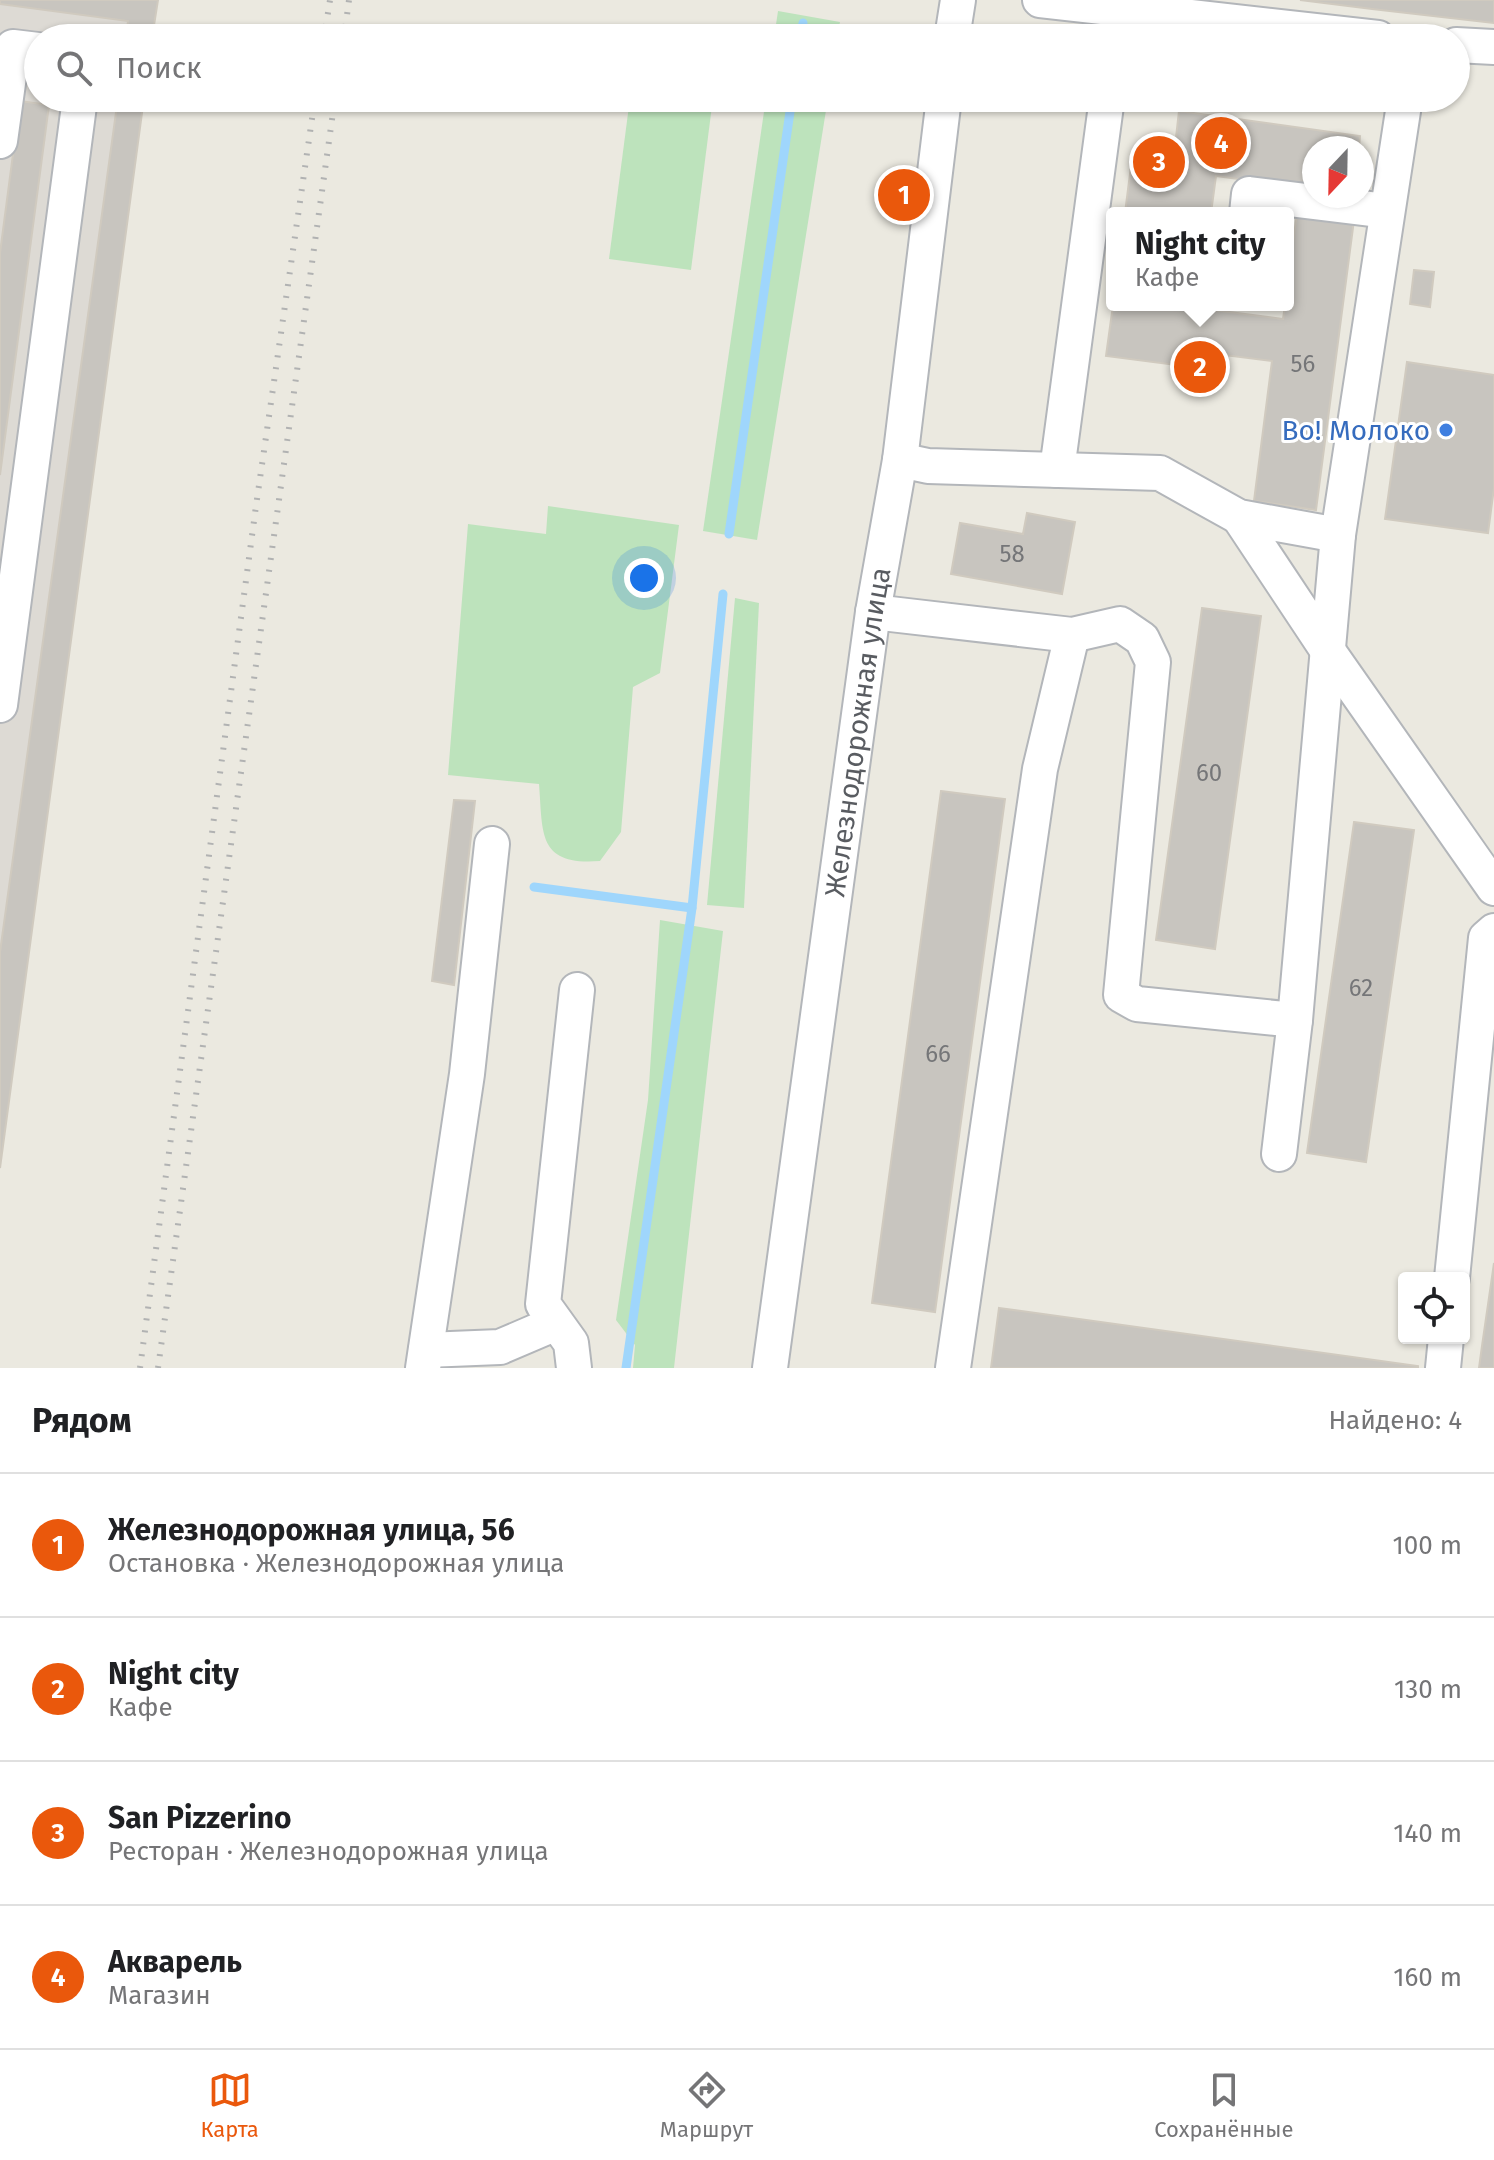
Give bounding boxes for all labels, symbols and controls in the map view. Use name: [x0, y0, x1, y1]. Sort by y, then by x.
search box: [24, 24, 1470, 112]
icon: search: [52, 46, 96, 90]
text: Поиск: [116, 50, 202, 86]
pin: 4: [1195, 113, 1247, 173]
pin: 3: [1133, 132, 1185, 192]
north arrow: [1302, 136, 1374, 208]
pin: 1: [878, 165, 930, 225]
popup: [1106, 207, 1294, 311]
text: Night city: [1135, 226, 1265, 262]
text: Кафе: [1135, 262, 1199, 293]
pin: 2: [1174, 337, 1226, 397]
house number: 56: [1291, 350, 1315, 378]
place label: Во! Молоко: [1281, 414, 1430, 447]
marker: Во! Молоко: [1437, 421, 1455, 439]
house number: 58: [999, 540, 1025, 568]
your location: [624, 558, 664, 598]
street label: Железнодорожная улица: [818, 565, 898, 899]
house number: 60: [1196, 759, 1222, 787]
house number: 62: [1349, 974, 1373, 1002]
house number: 66: [925, 1040, 951, 1068]
map controls: [1398, 1272, 1470, 1344]
button: locate: [1398, 1272, 1470, 1344]
text: Рядом: [32, 1400, 131, 1441]
text: Найдено: 4: [1328, 1405, 1462, 1436]
text: Железнодорожная улица, 56: [108, 1512, 515, 1548]
text: 1: [52, 1530, 64, 1561]
text: 100 m: [1393, 1530, 1462, 1561]
text: Остановка · Железнодорожная улица: [108, 1548, 564, 1579]
text: Night city: [108, 1656, 239, 1692]
text: 2: [51, 1674, 65, 1705]
text: 130 m: [1394, 1674, 1462, 1705]
text: Кафе: [108, 1692, 173, 1723]
text: San Pizzerino: [108, 1800, 292, 1836]
text: 3: [51, 1818, 65, 1849]
text: 140 m: [1393, 1818, 1462, 1849]
text: Ресторан · Железнодорожная улица: [108, 1836, 549, 1867]
text: Акварель: [108, 1944, 242, 1980]
text: 4: [51, 1962, 65, 1993]
text: 160 m: [1393, 1962, 1462, 1993]
text: Магазин: [108, 1980, 211, 2011]
tab: Карта: [201, 2068, 259, 2143]
tab: Маршрут: [660, 2068, 753, 2143]
tab: Сохранённые: [1154, 2068, 1294, 2143]

